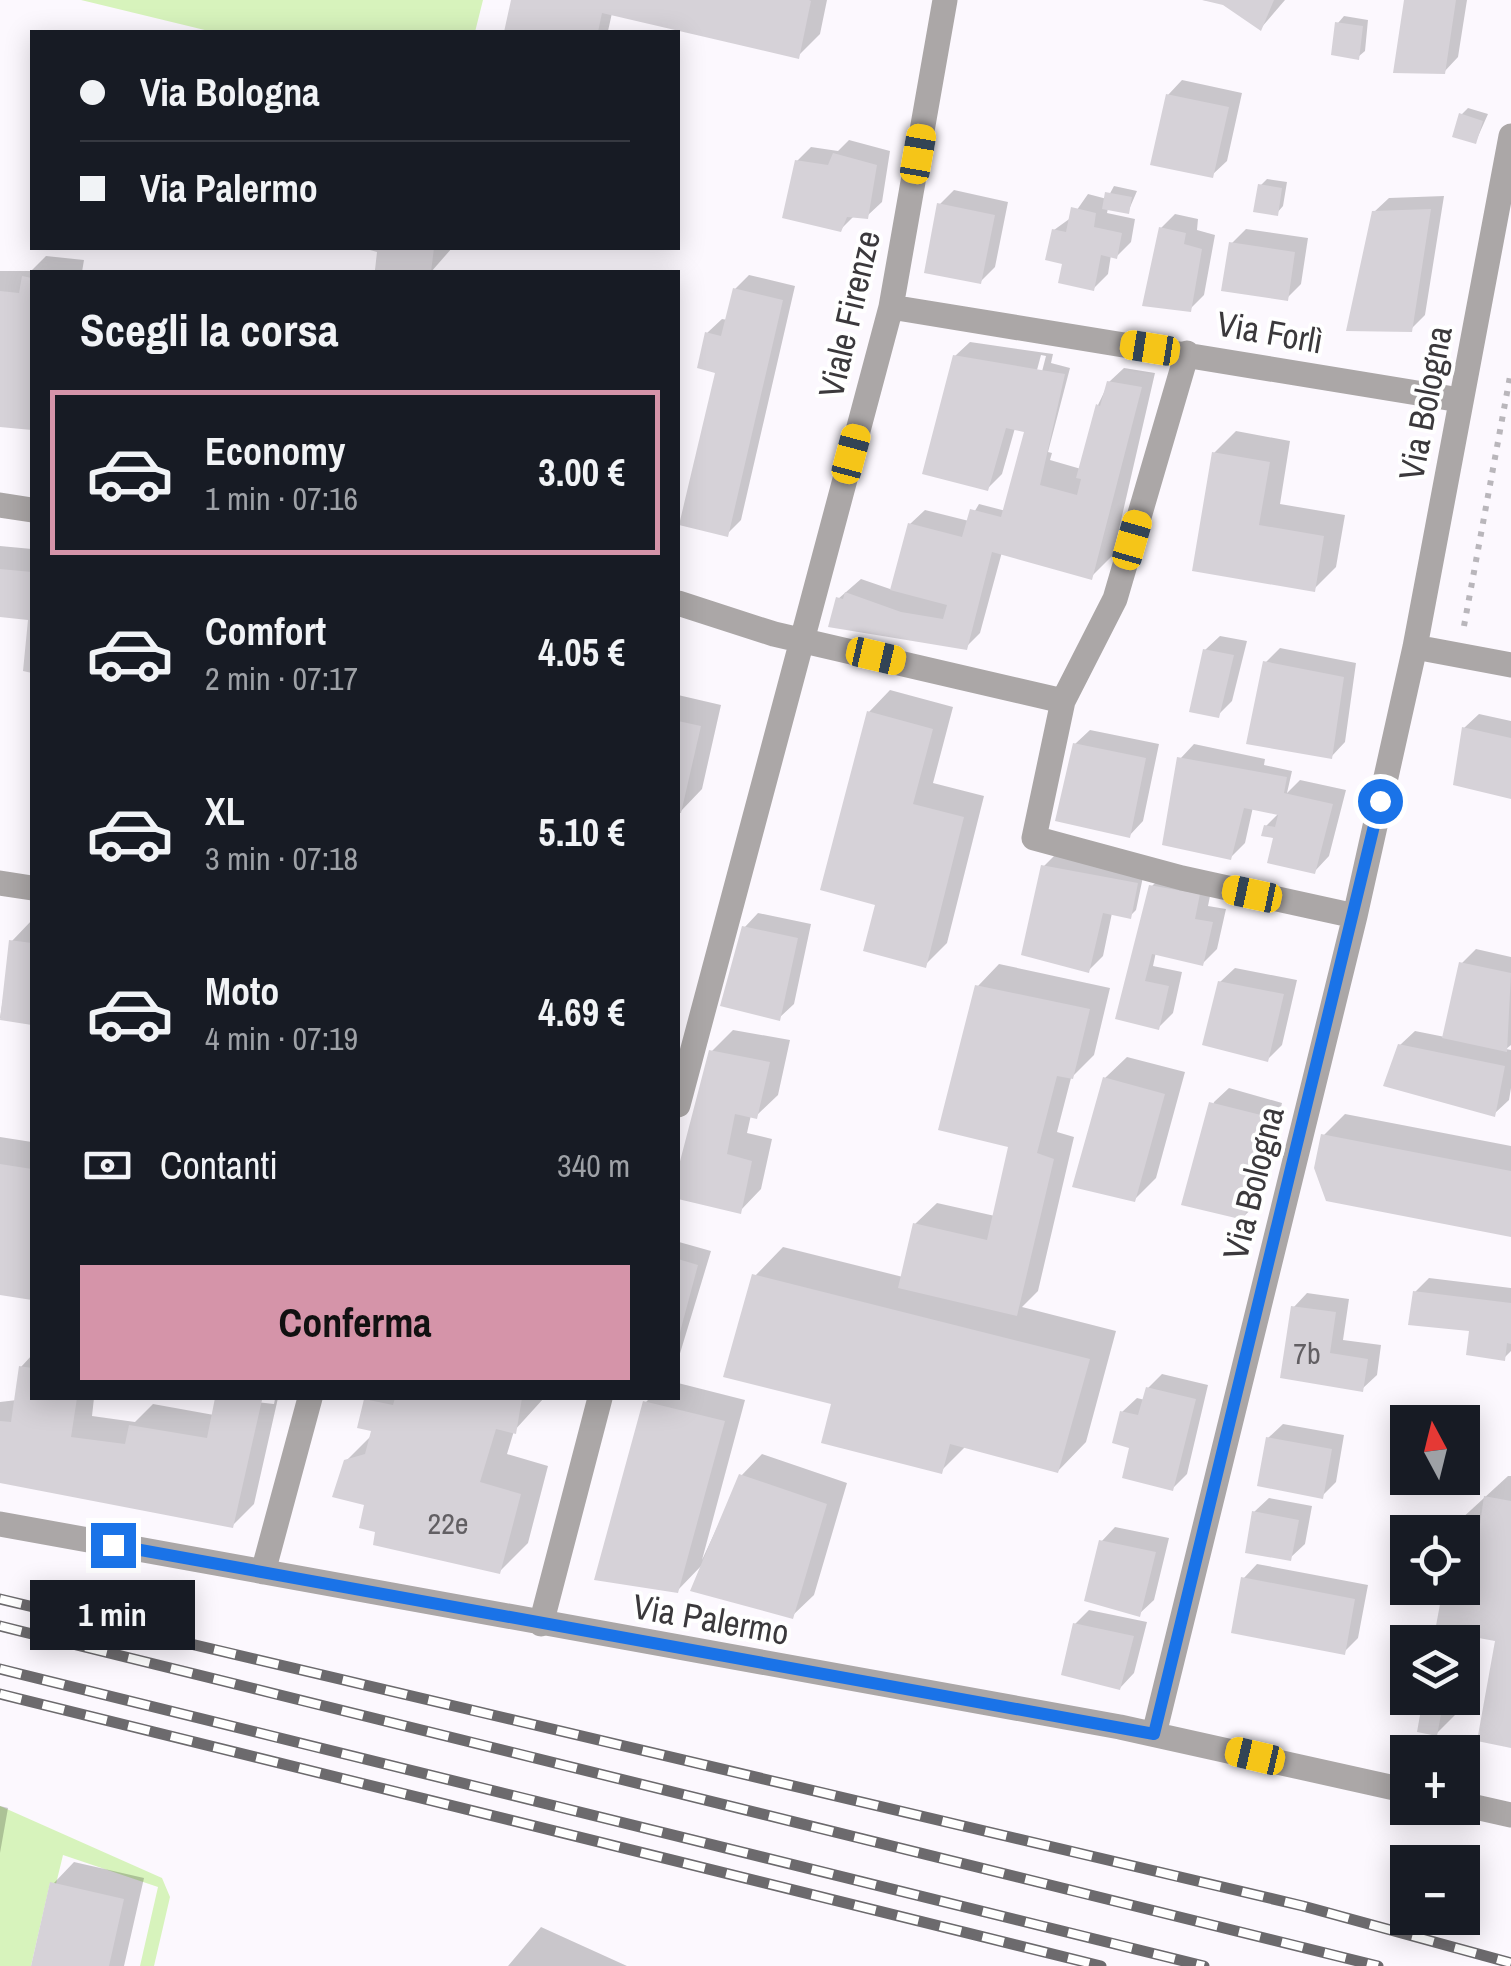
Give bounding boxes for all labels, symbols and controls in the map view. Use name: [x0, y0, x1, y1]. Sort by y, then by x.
text: Via Bologna: [140, 67, 320, 118]
car: [898, 122, 938, 186]
text: Via Palermo: [140, 163, 318, 214]
street label: Viale Firenze: [807, 226, 891, 402]
text: Scegli la corsa: [80, 299, 338, 360]
street label: Via Forlì: [1213, 300, 1327, 364]
street label: Via Bologna: [1387, 322, 1463, 484]
car: [1118, 328, 1182, 368]
car: [829, 421, 873, 487]
text: Economy: [205, 426, 345, 477]
icon: car: [85, 428, 175, 518]
text: 3.00 €: [538, 447, 625, 498]
text: 1 min · 07:16: [205, 477, 358, 520]
car: [1109, 507, 1155, 573]
text: Comfort: [205, 606, 326, 657]
icon: car: [85, 608, 175, 698]
text: 4.05 €: [538, 627, 625, 678]
car: [843, 635, 909, 677]
text: 2 min · 07:17: [205, 657, 358, 700]
route start: [1358, 779, 1403, 824]
text: XL: [205, 786, 245, 837]
icon: car: [85, 788, 175, 878]
text: 5.10 €: [538, 807, 625, 858]
text: 3 min · 07:18: [205, 837, 358, 880]
car: [1220, 873, 1284, 915]
text: Moto: [205, 966, 279, 1017]
icon: car: [85, 968, 175, 1058]
text: 4.69 €: [538, 987, 625, 1038]
text: 4 min · 07:19: [205, 1017, 358, 1060]
street label: Via Bologna: [1211, 1102, 1295, 1264]
icon: cash: [80, 1138, 135, 1193]
text: Contanti: [160, 1140, 278, 1191]
text: 340 m: [557, 1144, 630, 1187]
button: Conferma: [80, 1265, 630, 1380]
house number: 7b: [1293, 1333, 1321, 1373]
north arrow: [1390, 1405, 1480, 1495]
map controls: [1390, 1405, 1480, 1935]
house number: 22e: [427, 1503, 469, 1543]
button: locate: [1390, 1515, 1480, 1605]
route end: [91, 1523, 136, 1568]
callout: 1 min: [31, 1580, 196, 1650]
street label: Via Palermo: [629, 1582, 793, 1656]
text: 1 min: [78, 1593, 147, 1636]
button: layers: [1390, 1625, 1480, 1715]
car: [1222, 1735, 1288, 1777]
button: +: [1390, 1735, 1480, 1825]
button: −: [1390, 1845, 1480, 1935]

